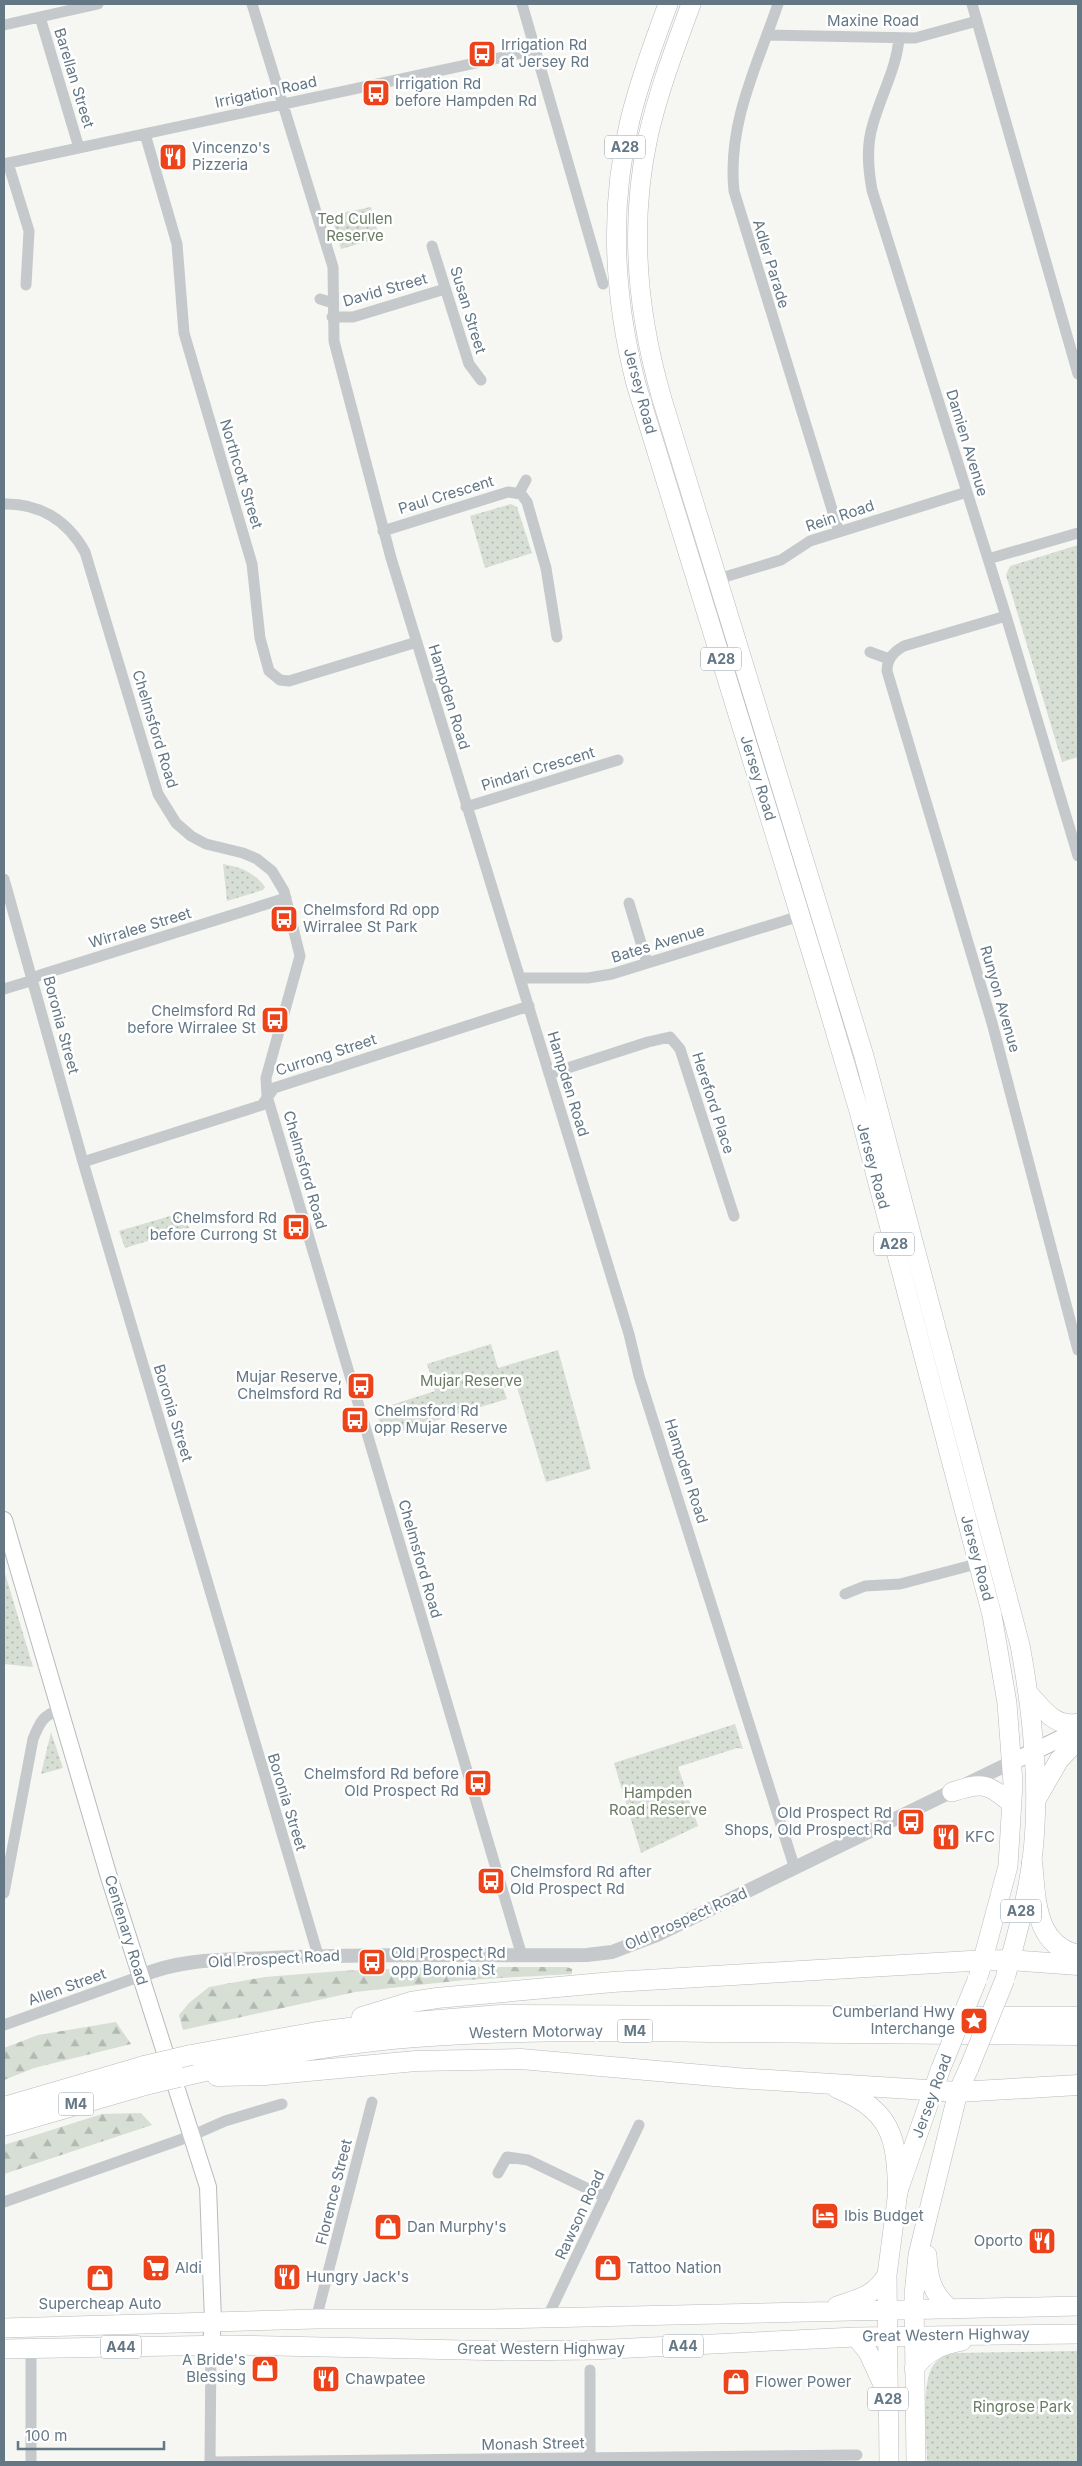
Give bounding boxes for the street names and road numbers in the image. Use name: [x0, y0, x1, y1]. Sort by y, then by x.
street label: Maxine Road: [827, 11, 919, 30]
street label: Barellan Street: [50, 26, 99, 130]
street label: Irrigation Road: [213, 71, 319, 112]
road number: A28: [605, 136, 645, 158]
street label: Adler Parade: [749, 217, 794, 311]
street label: Susan Street: [446, 264, 491, 356]
street label: David Street: [341, 268, 429, 311]
street label: Jersey Road: [620, 346, 661, 436]
street label: Damien Avenue: [942, 387, 993, 498]
street label: Northcott Street: [216, 417, 267, 531]
street label: Paul Crescent: [396, 471, 496, 518]
street label: Rein Road: [803, 496, 877, 536]
street label: Hampden Road: [424, 642, 475, 752]
road number: A28: [701, 648, 741, 671]
street label: Chelmsford Road: [129, 668, 182, 790]
street label: Jersey Road: [737, 733, 780, 823]
street label: Pindari Crescent: [479, 742, 597, 795]
street label: Wirralee Street: [86, 903, 193, 952]
street label: Bates Avenue: [609, 920, 707, 967]
street label: Runyon Avenue: [976, 943, 1025, 1054]
street label: Boronia Street: [39, 974, 84, 1076]
street label: Currong Street: [273, 1029, 379, 1080]
street label: Hampden Road: [543, 1029, 594, 1139]
street label: Hereford Place: [688, 1050, 739, 1156]
street label: Chelmsford Road: [279, 1108, 331, 1231]
street label: Jersey Road: [853, 1121, 894, 1211]
road number: A28: [874, 1232, 914, 1256]
street label: Boronia Street: [150, 1362, 197, 1464]
street label: Hampden Road: [661, 1416, 712, 1526]
street label: Chelmsford Road: [394, 1497, 446, 1620]
street label: Jersey Road: [957, 1513, 998, 1603]
street label: Boronia Street: [264, 1751, 311, 1853]
street label: Centenary Road: [101, 1873, 152, 1987]
street label: Old Prospect Road: [622, 1883, 750, 1954]
road number: A28: [1001, 1900, 1041, 1922]
street label: Old Prospect Road: [207, 1946, 340, 1971]
street label: Allen Street: [25, 1964, 109, 2009]
road number: M4: [618, 2020, 652, 2042]
street label: Western Motorway: [469, 2021, 604, 2042]
street label: Jersey Road: [908, 2051, 956, 2140]
road number: M4: [58, 2092, 94, 2116]
street label: Florence Street: [311, 2137, 356, 2247]
street label: Rawson Road: [551, 2167, 609, 2263]
street label: Great Western Highway: [862, 2324, 1031, 2345]
road number: A44: [663, 2334, 703, 2358]
road number: A44: [101, 2336, 141, 2358]
street label: Great Western Highway: [457, 2339, 626, 2358]
road number: A28: [868, 2388, 908, 2410]
street label: Monash Street: [481, 2433, 585, 2454]

